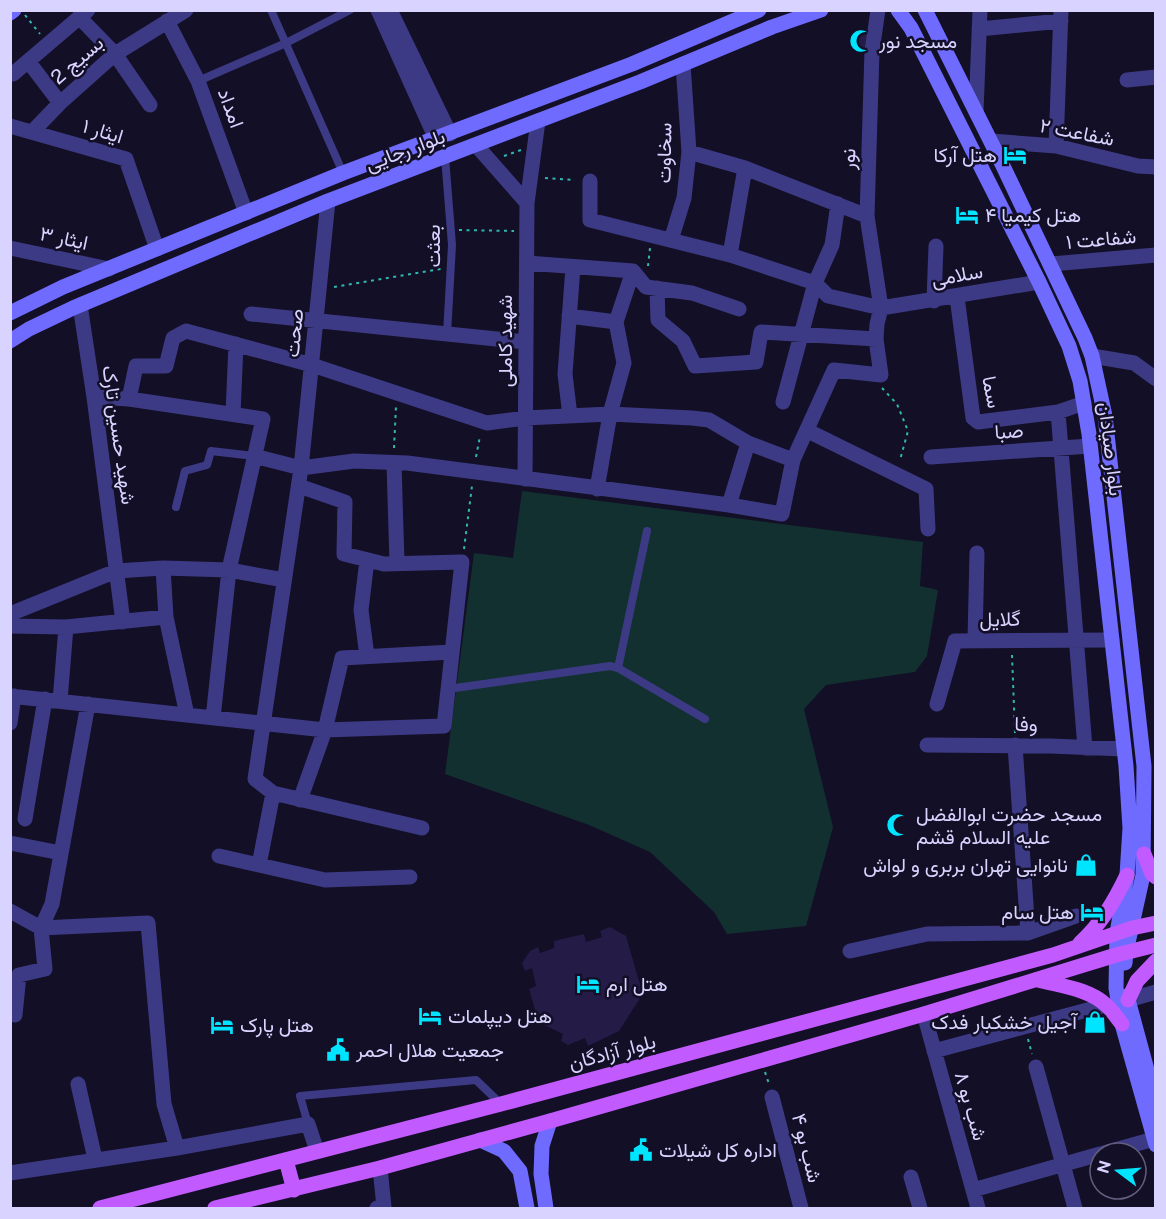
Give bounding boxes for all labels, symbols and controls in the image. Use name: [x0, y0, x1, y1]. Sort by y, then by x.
mosque icon: مسجد نور: [848, 28, 874, 54]
place label: مسجد نور: [878, 29, 957, 54]
street label: بسیج 2: [46, 31, 109, 91]
street label: امداد: [213, 85, 249, 131]
street label: ایثار ۱: [79, 113, 126, 149]
street label: شفاعت ۲: [1038, 113, 1116, 151]
street label: سخاوت: [651, 122, 678, 184]
street label: بلوار رجایی: [362, 124, 449, 177]
hotel icon: هتل آرکا: [1002, 142, 1028, 168]
place label: هتل آرکا: [933, 143, 997, 168]
street label: نور: [836, 148, 861, 171]
hotel icon: هتل کیمیا ۴: [954, 202, 980, 228]
place label: هتل کیمیا ۴: [985, 203, 1081, 227]
street label: ایثار ۳: [38, 221, 90, 256]
street label: بعثت: [421, 224, 445, 268]
street label: شفاعت ۱: [1065, 224, 1137, 254]
street label: سلامی: [929, 259, 985, 291]
street label: شهید کاملی: [493, 295, 518, 387]
street label: صحت: [280, 307, 308, 359]
street label: شهید حسین تارک: [96, 364, 141, 506]
street label: سما: [977, 374, 1007, 410]
street label: بلوار صیادان: [1092, 401, 1129, 497]
street label: صبا: [994, 418, 1024, 444]
street label: گلایل: [979, 607, 1021, 631]
street label: وفا: [1014, 712, 1038, 737]
place label: مسجد حضرت ابوالفضل علیه السلام قشم: [916, 802, 1102, 850]
mosque icon: مسجد حضرت ابوالفضل علیه السلام قشم: [885, 812, 911, 838]
shop icon: نانوایی تهران بربری و لواش: [1073, 852, 1099, 878]
place label: نانوایی تهران بربری و لواش: [863, 853, 1068, 878]
hotel icon: هتل سام: [1079, 899, 1105, 925]
place label: هتل سام: [1001, 900, 1074, 925]
hotel icon: هتل ارم: [575, 971, 601, 997]
place label: هتل ارم: [606, 972, 668, 997]
hotel icon: هتل دیپلمات: [417, 1003, 443, 1029]
place label: هتل دیپلمات: [448, 1004, 552, 1030]
shop icon: آجیل خشکبار فدک: [1082, 1009, 1108, 1035]
place label: آجیل خشکبار فدک: [931, 1010, 1078, 1035]
hotel icon: هتل پارک: [209, 1012, 235, 1038]
place label: هتل پارک: [240, 1013, 314, 1039]
street label: بلوار آزادگان: [566, 1029, 658, 1076]
public building icon: جمعیت هلال احمر: [325, 1037, 351, 1063]
place label: جمعیت هلال احمر: [355, 1038, 504, 1063]
street label: شب بو ۸: [949, 1069, 992, 1144]
street label: شب بو ۴: [786, 1111, 827, 1185]
public building icon: اداره کل شیلات: [628, 1137, 654, 1163]
place label: اداره کل شیلات: [659, 1138, 777, 1163]
north arrow: [1088, 1141, 1148, 1201]
text: N: [1093, 1158, 1115, 1176]

